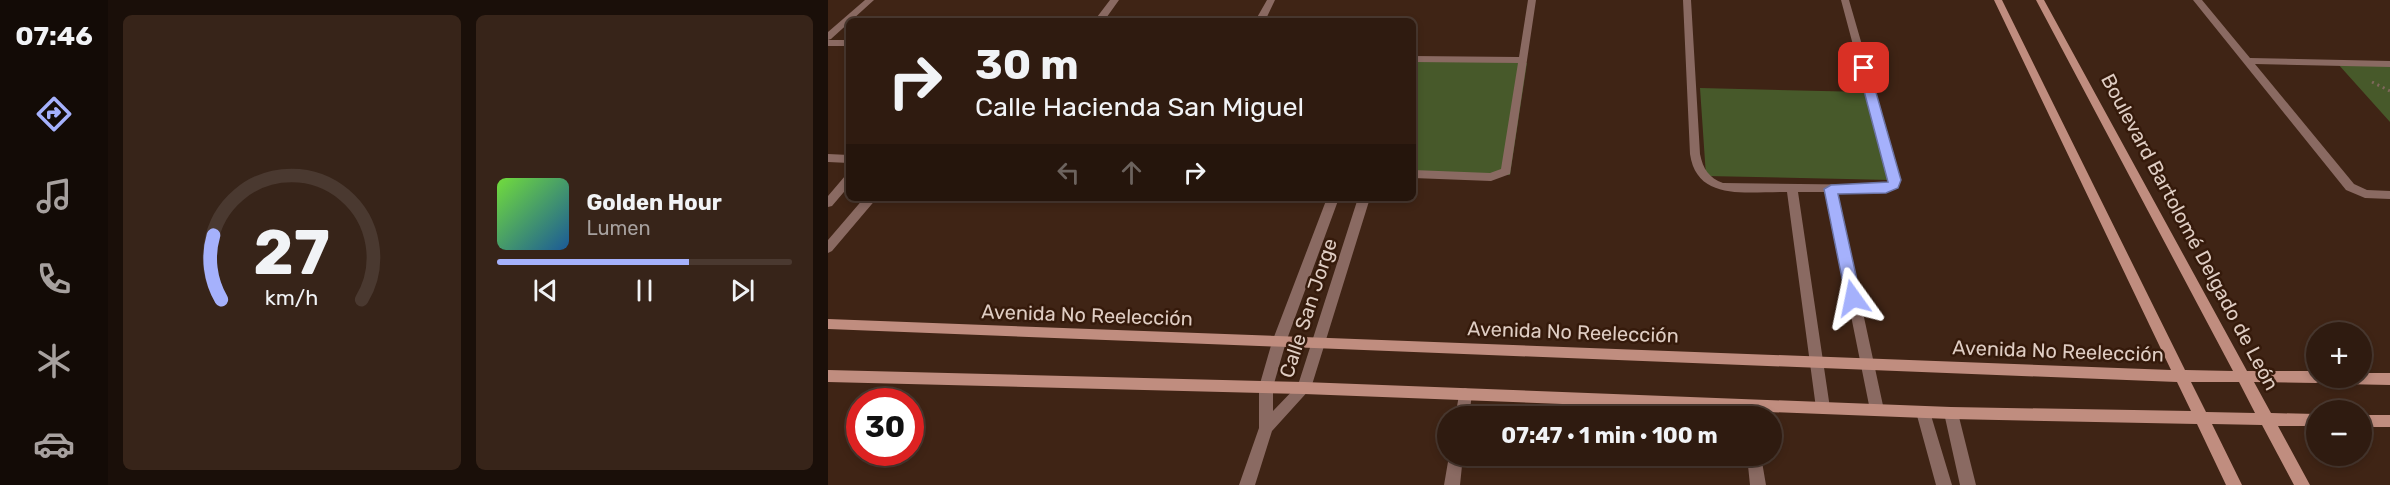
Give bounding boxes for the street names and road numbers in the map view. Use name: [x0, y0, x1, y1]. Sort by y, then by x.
street label: Boulevard Bartolomé Delgado de León: [2096, 70, 2284, 394]
street label: Calle San Jorge: [1274, 235, 1342, 381]
street label: Avenida No Reelección: [981, 299, 1193, 331]
street label: Avenida No Reelección: [1467, 316, 1679, 348]
street label: Avenida No Reelección: [1952, 335, 2164, 367]

